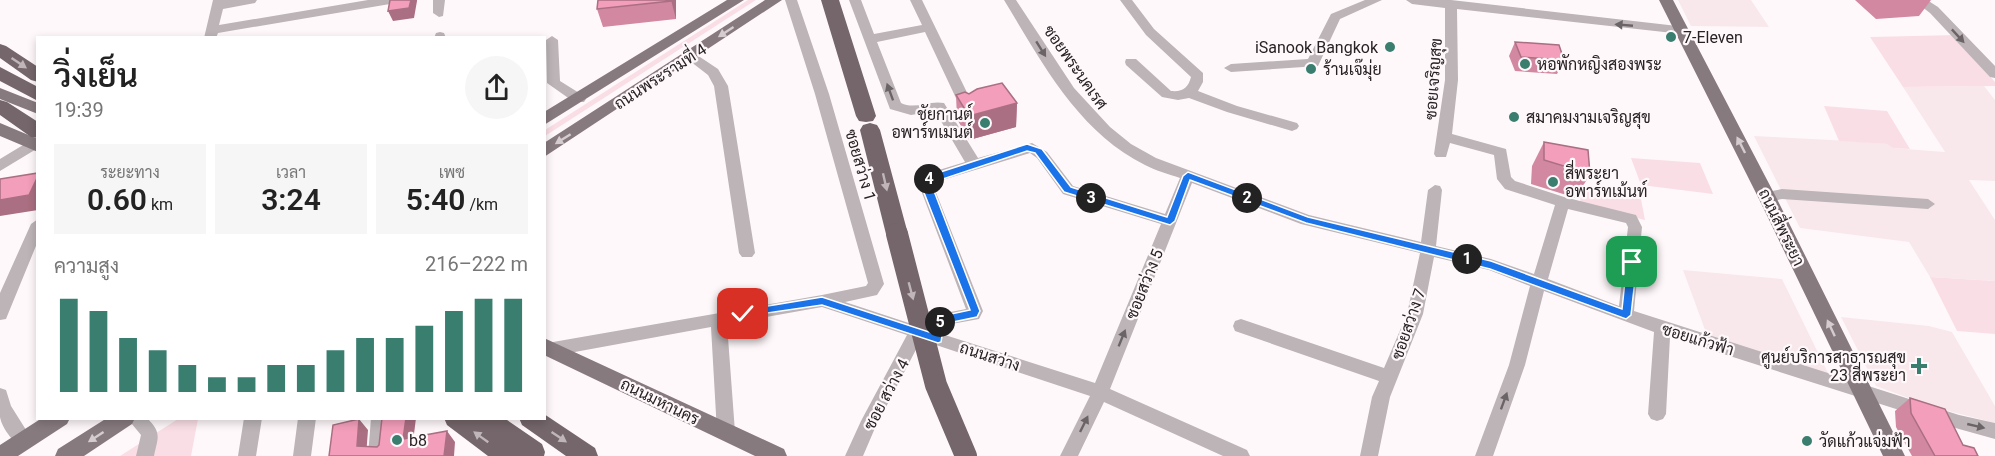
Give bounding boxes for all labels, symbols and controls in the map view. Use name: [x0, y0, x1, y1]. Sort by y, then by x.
one-way arrow: [1614, 20, 1633, 30]
street label: ซอยพระนคเรศ: [1040, 22, 1112, 113]
one-way arrow: [718, 26, 734, 38]
place label: 7-Eleven: [1683, 28, 1743, 47]
one-way arrow: [1951, 28, 1964, 43]
marker: 7-Eleven: [1664, 30, 1678, 44]
street label: ถนนพระรามที่ 4: [608, 35, 710, 113]
street label: ซอยเจริญสุข: [1421, 37, 1448, 121]
place label: iSanook Bangkok: [1255, 38, 1379, 57]
marker: iSanook Bangkok: [1383, 40, 1397, 54]
one-way arrow: [1036, 41, 1047, 57]
place label: หอพักหญิงสองพระ: [1537, 54, 1662, 74]
text: วิ่งเย็น: [54, 56, 138, 95]
button: share: [465, 56, 528, 119]
one-way arrow: [10, 57, 26, 69]
marker: หอพักหญิงสองพระ: [1518, 57, 1532, 71]
place label: ร้านเจ๊มุ่ย: [1323, 58, 1382, 81]
marker: ร้านเจ๊มุ่ย: [1304, 62, 1318, 76]
one-way arrow: [885, 82, 895, 100]
text: 19:39: [54, 98, 104, 122]
place label: ชัยกานต์ อพาร์ทเมนต์: [891, 102, 973, 142]
place label: สมาคมงามเจริญสุข: [1526, 108, 1651, 129]
marker: สมาคมงามเจริญสุข: [1507, 110, 1521, 124]
marker: ชัยกานต์ อพาร์ทเมนต์: [978, 116, 992, 130]
street label: ซอยสว่าง 1: [841, 127, 881, 203]
one-way arrow: [555, 134, 571, 145]
one-way arrow: [1736, 136, 1746, 153]
place label: สี่พระยา อพาร์ทเม้นท์: [1565, 159, 1647, 201]
text: ระยะทาง: [100, 163, 160, 182]
text: เวลา: [276, 163, 306, 182]
text: เพซ: [439, 163, 465, 182]
pin: 4: [914, 164, 944, 194]
text: 4: [924, 169, 934, 188]
one-way arrow: [880, 173, 890, 191]
marker: สี่พระยา อพาร์ทเม้นท์: [1546, 175, 1560, 189]
text: 0.60: [87, 182, 147, 217]
text: 3:24: [261, 182, 321, 217]
text: 5:40: [406, 182, 465, 217]
pin: 3: [1076, 183, 1106, 213]
pin: 2: [1232, 183, 1262, 213]
street label: ถนนสี่พระยา: [1755, 183, 1813, 269]
text: 3: [1086, 188, 1096, 207]
text: 2: [1242, 188, 1252, 207]
text: km: [147, 195, 173, 214]
text: /km: [465, 195, 498, 214]
pin: [1606, 236, 1657, 287]
pin: 1: [1452, 244, 1482, 274]
icon: arrive: [1615, 245, 1648, 278]
street label: ซอยสว่าง 5: [1121, 246, 1167, 322]
text: 1: [1462, 249, 1472, 268]
text: 216–222 m: [425, 252, 528, 276]
text: ความสูง: [54, 254, 119, 278]
one-way arrow: [907, 282, 917, 300]
street label: ซอยสว่าง 7: [1387, 286, 1429, 362]
pin: [717, 288, 768, 339]
icon: check: [726, 297, 759, 330]
pin: 5: [925, 307, 955, 337]
text: 5: [935, 312, 945, 331]
street label: ซอยแก้วฟ้า: [1660, 319, 1736, 359]
one-way arrow: [1826, 320, 1835, 337]
one-way arrow: [1117, 329, 1127, 347]
street label: ถนนสว่าง: [957, 337, 1023, 375]
place label: ศูนย์บริการสาธารณสุข 23 สี่พระยา: [1761, 345, 1906, 385]
street label: ซอย สว่าง 4: [859, 355, 913, 433]
marker: ศูนย์บริการสาธารณสุข 23 สี่พระยา: [1910, 357, 1928, 375]
street label: ถนนมหานคร: [617, 374, 702, 429]
one-way arrow: [1500, 392, 1509, 410]
one-way arrow: [1080, 416, 1089, 433]
one-way arrow: [1967, 422, 1985, 432]
place label: b8: [409, 431, 427, 450]
one-way arrow: [474, 431, 490, 443]
one-way arrow: [550, 431, 566, 443]
place label: วัดแก้วแจ่มฟ้า: [1819, 431, 1911, 451]
one-way arrow: [88, 432, 104, 443]
marker: b8: [390, 433, 404, 447]
marker: วัดแก้วแจ่มฟ้า: [1800, 434, 1814, 448]

